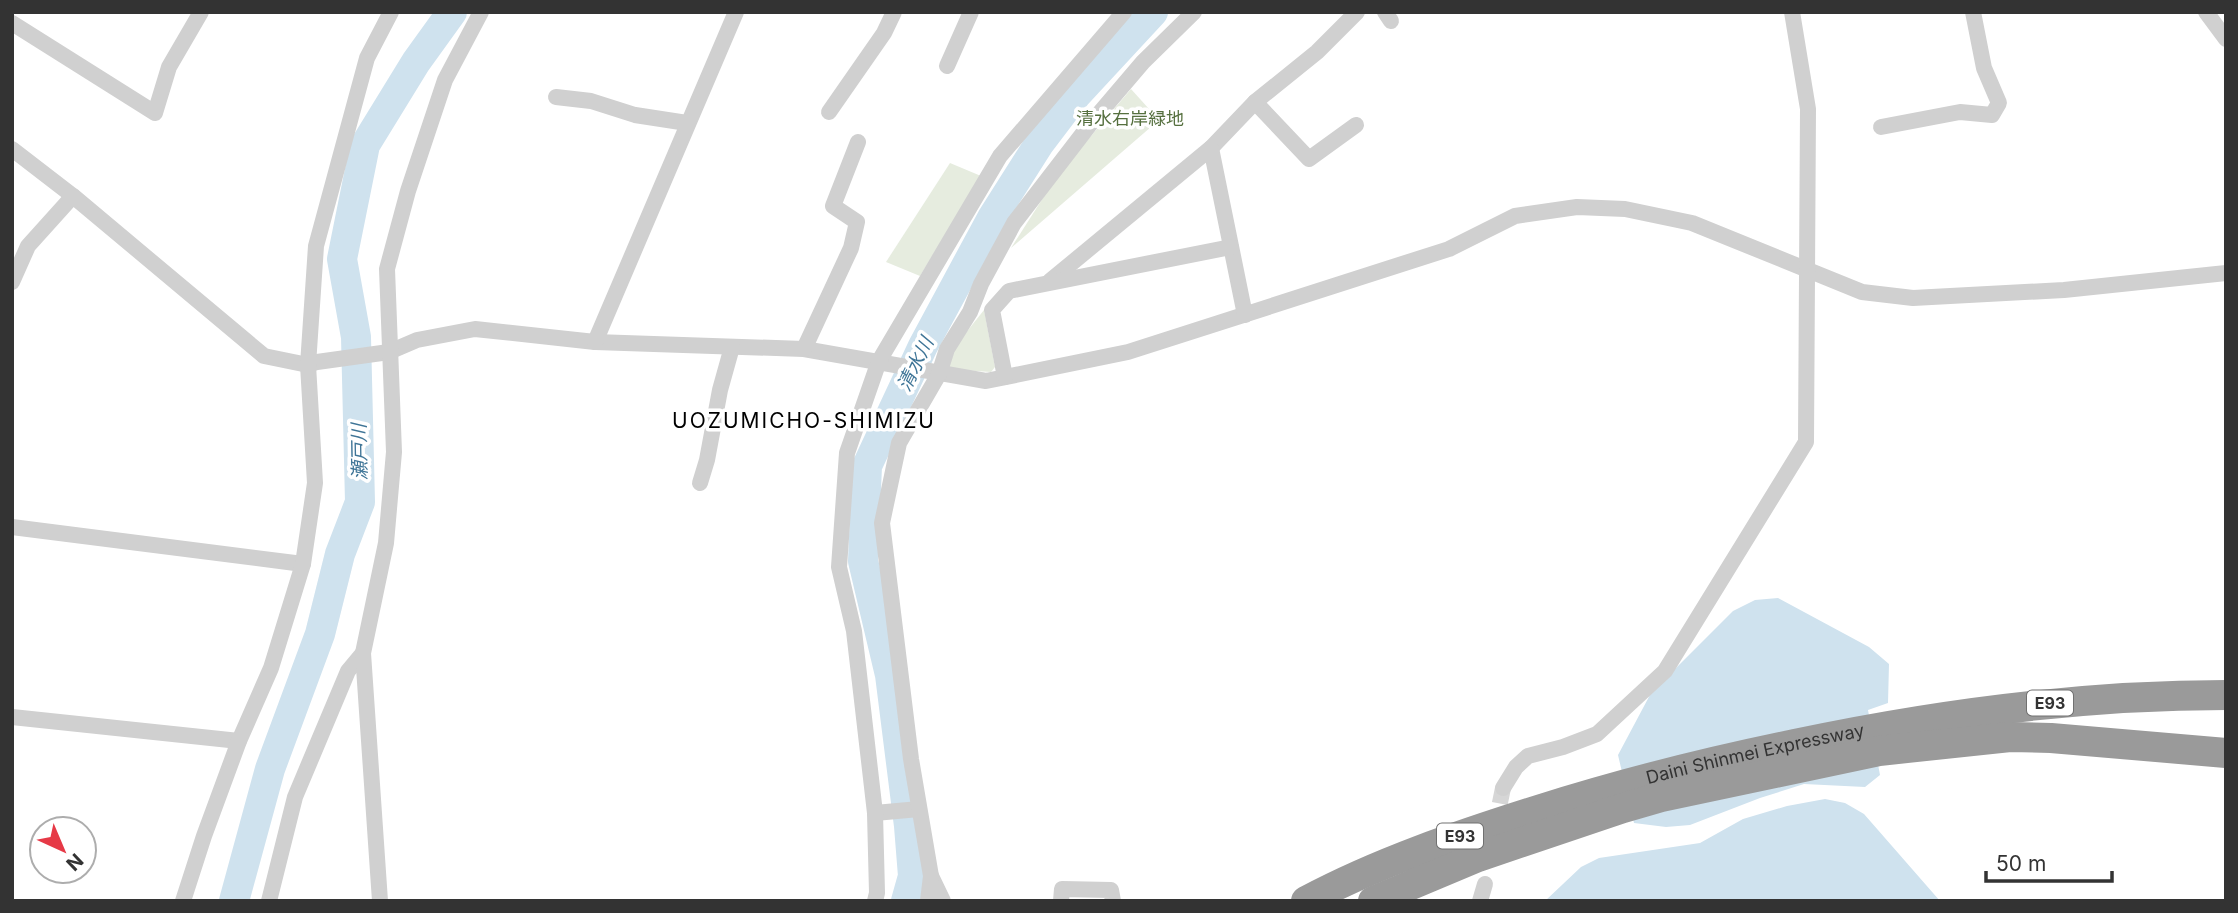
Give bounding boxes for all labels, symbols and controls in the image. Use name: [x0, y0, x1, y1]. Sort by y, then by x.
park label: 清水右岸緑地: [1076, 108, 1184, 129]
water label: 清水川: [893, 332, 939, 395]
district label: UOZUMICHO-SHIMIZU: [672, 408, 936, 433]
water label: 瀬戸川: [347, 421, 371, 481]
road number: E93: [2027, 690, 2073, 716]
street label: Daini Shinmei Expressway: [1644, 720, 1866, 788]
north arrow: [28, 815, 98, 885]
road number: E93: [1437, 824, 1483, 848]
scale bar: [1986, 839, 2112, 883]
text: N: [61, 849, 88, 875]
text: 50 m: [1996, 851, 2046, 876]

